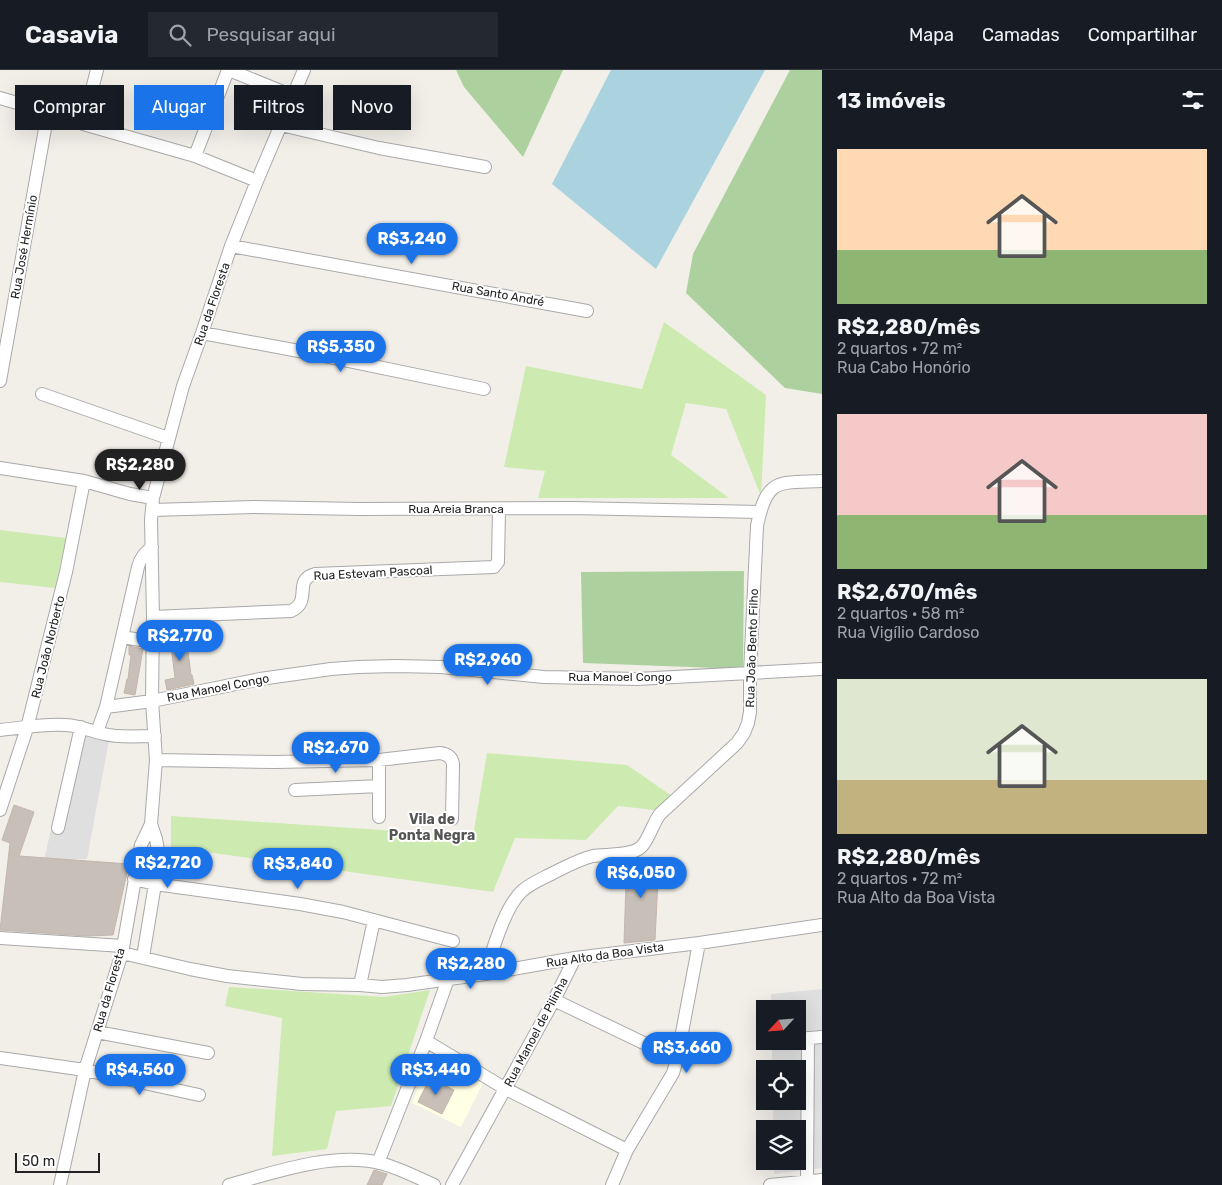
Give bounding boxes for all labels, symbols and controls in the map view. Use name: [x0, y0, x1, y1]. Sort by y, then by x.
search box: [148, 12, 498, 57]
text: Casavia: [25, 21, 118, 49]
icon: search: [166, 21, 194, 49]
text: Pesquisar aqui: [206, 23, 336, 46]
text: Mapa: [909, 24, 954, 46]
text: Camadas: [982, 24, 1060, 46]
text: Compartilhar: [1088, 24, 1197, 46]
chip: Comprar: [15, 85, 124, 130]
chip: Alugar: [134, 85, 224, 130]
chip: Filtros: [234, 85, 323, 130]
chip: Novo: [333, 85, 411, 130]
icon: filters: [1179, 86, 1207, 114]
text: 13 imóveis: [837, 88, 946, 113]
icon: home: [977, 181, 1067, 271]
street label: Rua José Hermínio: [8, 194, 40, 300]
pin: R$3,240: [366, 222, 458, 265]
text: R$3,240: [378, 229, 446, 248]
street label: Rua da Floresta: [191, 261, 233, 347]
street label: Rua Santo André: [451, 279, 546, 309]
text: R$2,280/mês: [837, 314, 980, 339]
pin: R$5,350: [295, 330, 387, 373]
text: R$5,350: [307, 337, 375, 356]
text: 2 quartos · 72 m²: [837, 339, 962, 358]
text: Rua Cabo Honório: [837, 358, 971, 377]
icon: home: [977, 446, 1067, 536]
pin: R$2,280: [94, 448, 186, 491]
text: R$2,280: [106, 455, 174, 474]
street label: Rua Areia Branca: [408, 502, 504, 516]
street label: Rua Estevam Pascoal: [313, 563, 433, 583]
text: R$2,670/mês: [837, 579, 977, 604]
street label: Rua João Bento Filho: [743, 588, 761, 708]
street label: Rua João Norberto: [28, 594, 68, 700]
text: 2 quartos · 58 m²: [837, 604, 964, 623]
pin: R$2,770: [134, 620, 226, 662]
text: Rua Vigílio Cardoso: [837, 623, 980, 642]
text: R$2,770: [147, 626, 213, 645]
pin: R$2,960: [442, 644, 534, 686]
text: R$2,960: [454, 650, 522, 669]
street label: Rua Manoel Congo: [568, 670, 672, 684]
street label: Rua Manoel Congo: [166, 671, 270, 705]
icon: home: [977, 711, 1067, 801]
pin: R$2,670: [290, 732, 382, 774]
text: R$2,670: [303, 738, 369, 757]
district label: Vila de Ponta Negra: [389, 811, 475, 844]
text: R$2,280/mês: [837, 844, 980, 869]
pin: R$2,720: [122, 846, 214, 889]
pin: R$3,840: [252, 848, 344, 890]
text: R$2,720: [135, 853, 201, 872]
text: R$3,840: [263, 854, 333, 873]
pin: R$6,050: [595, 856, 687, 899]
text: R$6,050: [607, 863, 675, 882]
text: 2 quartos · 72 m²: [837, 869, 962, 888]
text: Rua Alto da Boa Vista: [837, 888, 995, 907]
street label: Rua Alto da Boa Vista: [545, 940, 665, 970]
street label: Rua da Floresta: [90, 946, 128, 1034]
pin: R$2,280: [425, 948, 517, 990]
text: R$2,280: [437, 954, 505, 973]
street label: Rua Manoel de Pilinha: [501, 975, 571, 1089]
north arrow: [756, 1000, 806, 1050]
map controls: [756, 1000, 806, 1170]
pin: R$3,660: [641, 1032, 733, 1074]
text: R$3,660: [653, 1038, 721, 1057]
pin: R$4,560: [94, 1054, 186, 1096]
pin: R$3,440: [390, 1054, 482, 1096]
text: R$4,560: [106, 1060, 174, 1079]
text: R$3,440: [401, 1060, 471, 1079]
button: locate: [756, 1060, 806, 1110]
button: layers: [756, 1120, 806, 1170]
scale bar: [15, 1150, 100, 1173]
text: 50 m: [22, 1153, 55, 1170]

